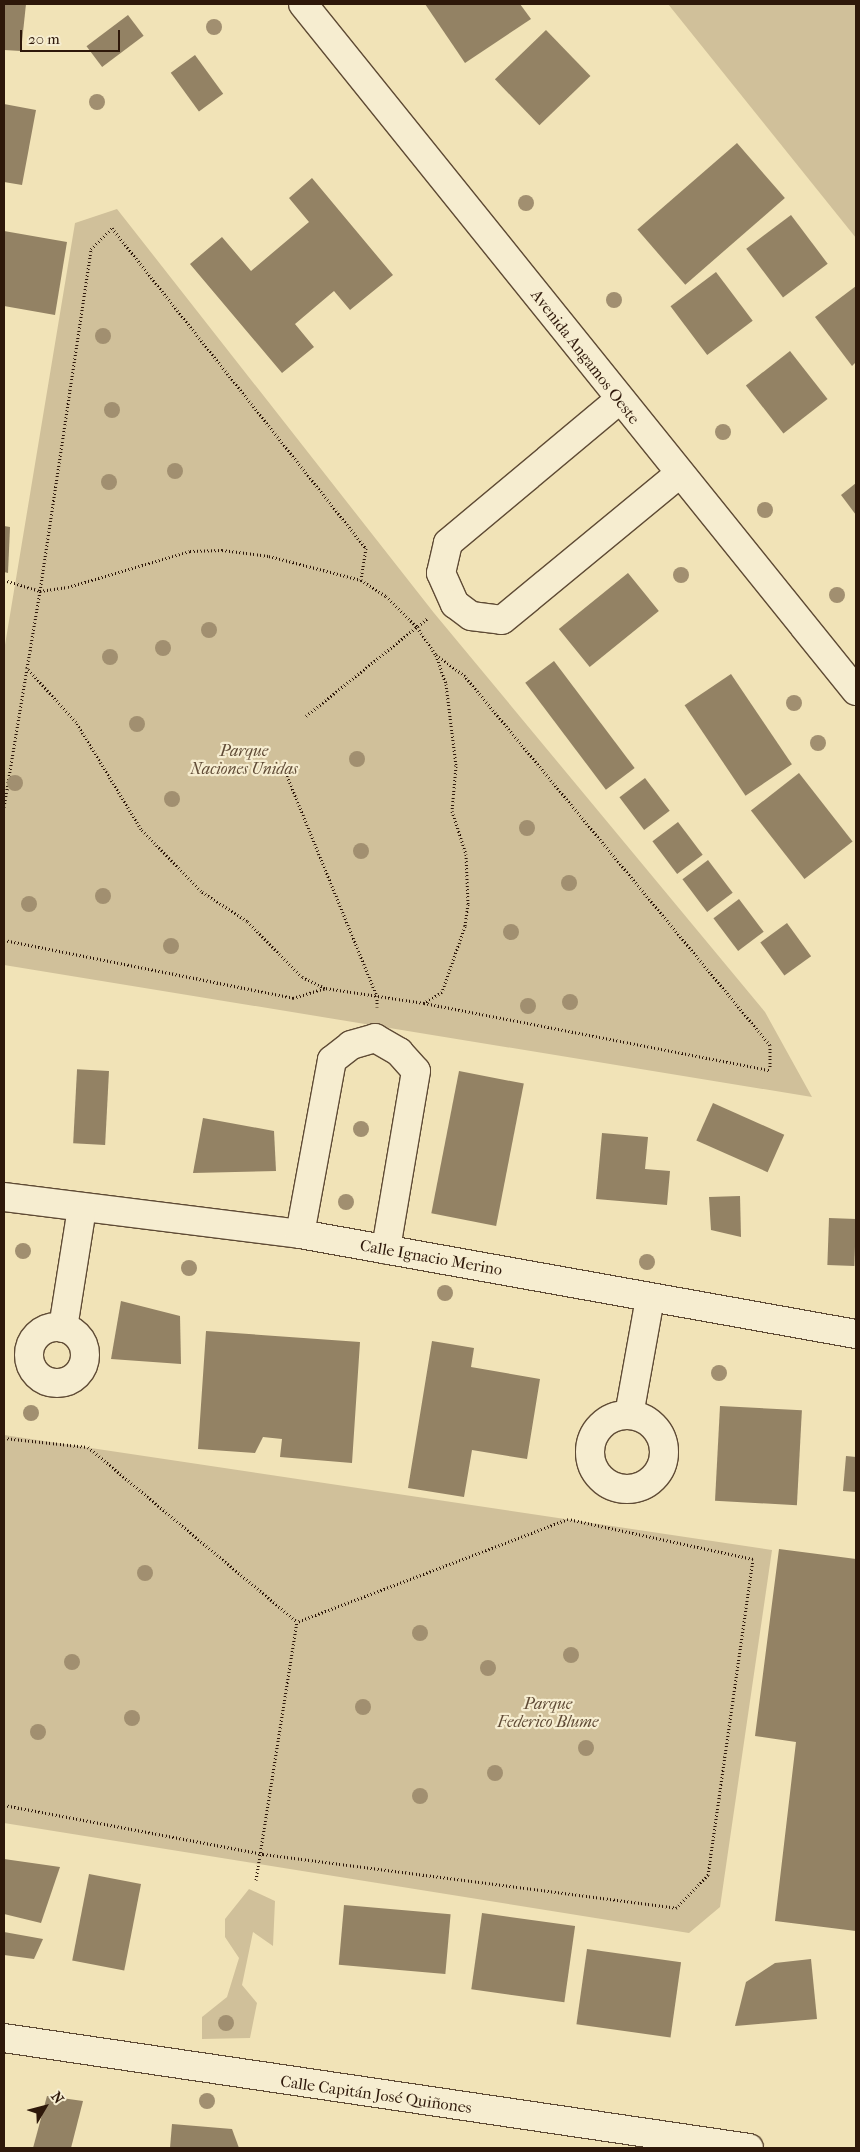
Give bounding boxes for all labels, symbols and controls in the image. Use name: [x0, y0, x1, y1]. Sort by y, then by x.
scale bar: [22, 20, 122, 52]
text: 20 m: [28, 30, 60, 48]
street label: Avenida Angamos Oeste: [526, 286, 644, 428]
park label: Parque Naciones Unidas: [190, 741, 298, 779]
street label: Calle Ignacio Merino: [358, 1236, 504, 1280]
park label: Parque Federico Blume: [497, 1694, 599, 1732]
street label: Calle Capitán José Quiñones: [279, 2072, 473, 2118]
north arrow: [20, 2082, 70, 2132]
text: N: [47, 2088, 67, 2107]

